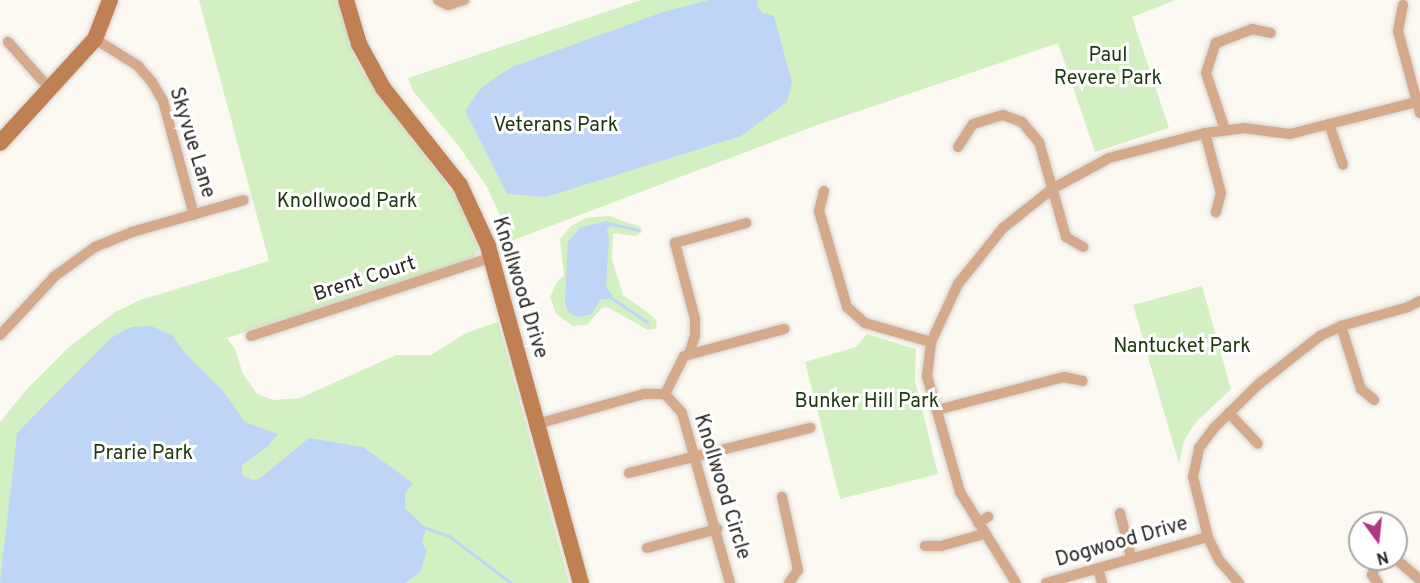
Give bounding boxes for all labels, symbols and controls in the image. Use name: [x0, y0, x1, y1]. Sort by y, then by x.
park label: Paul Revere Park: [1054, 45, 1162, 92]
street label: Skyvue Lane: [163, 85, 219, 201]
park label: Veterans Park: [494, 114, 618, 138]
park label: Knollwood Park: [277, 190, 417, 214]
street label: Knollwood Drive: [486, 214, 552, 362]
street label: Brent Court: [311, 252, 419, 308]
park label: Nantucket Park: [1113, 335, 1251, 359]
park label: Bunker Hill Park: [795, 390, 939, 414]
street label: Knollwood Circle: [687, 411, 755, 563]
park label: Prarie Park: [93, 442, 193, 466]
north arrow: [1348, 511, 1408, 571]
street label: Dogwood Drive: [1053, 513, 1191, 573]
text: N: [1374, 545, 1390, 568]

